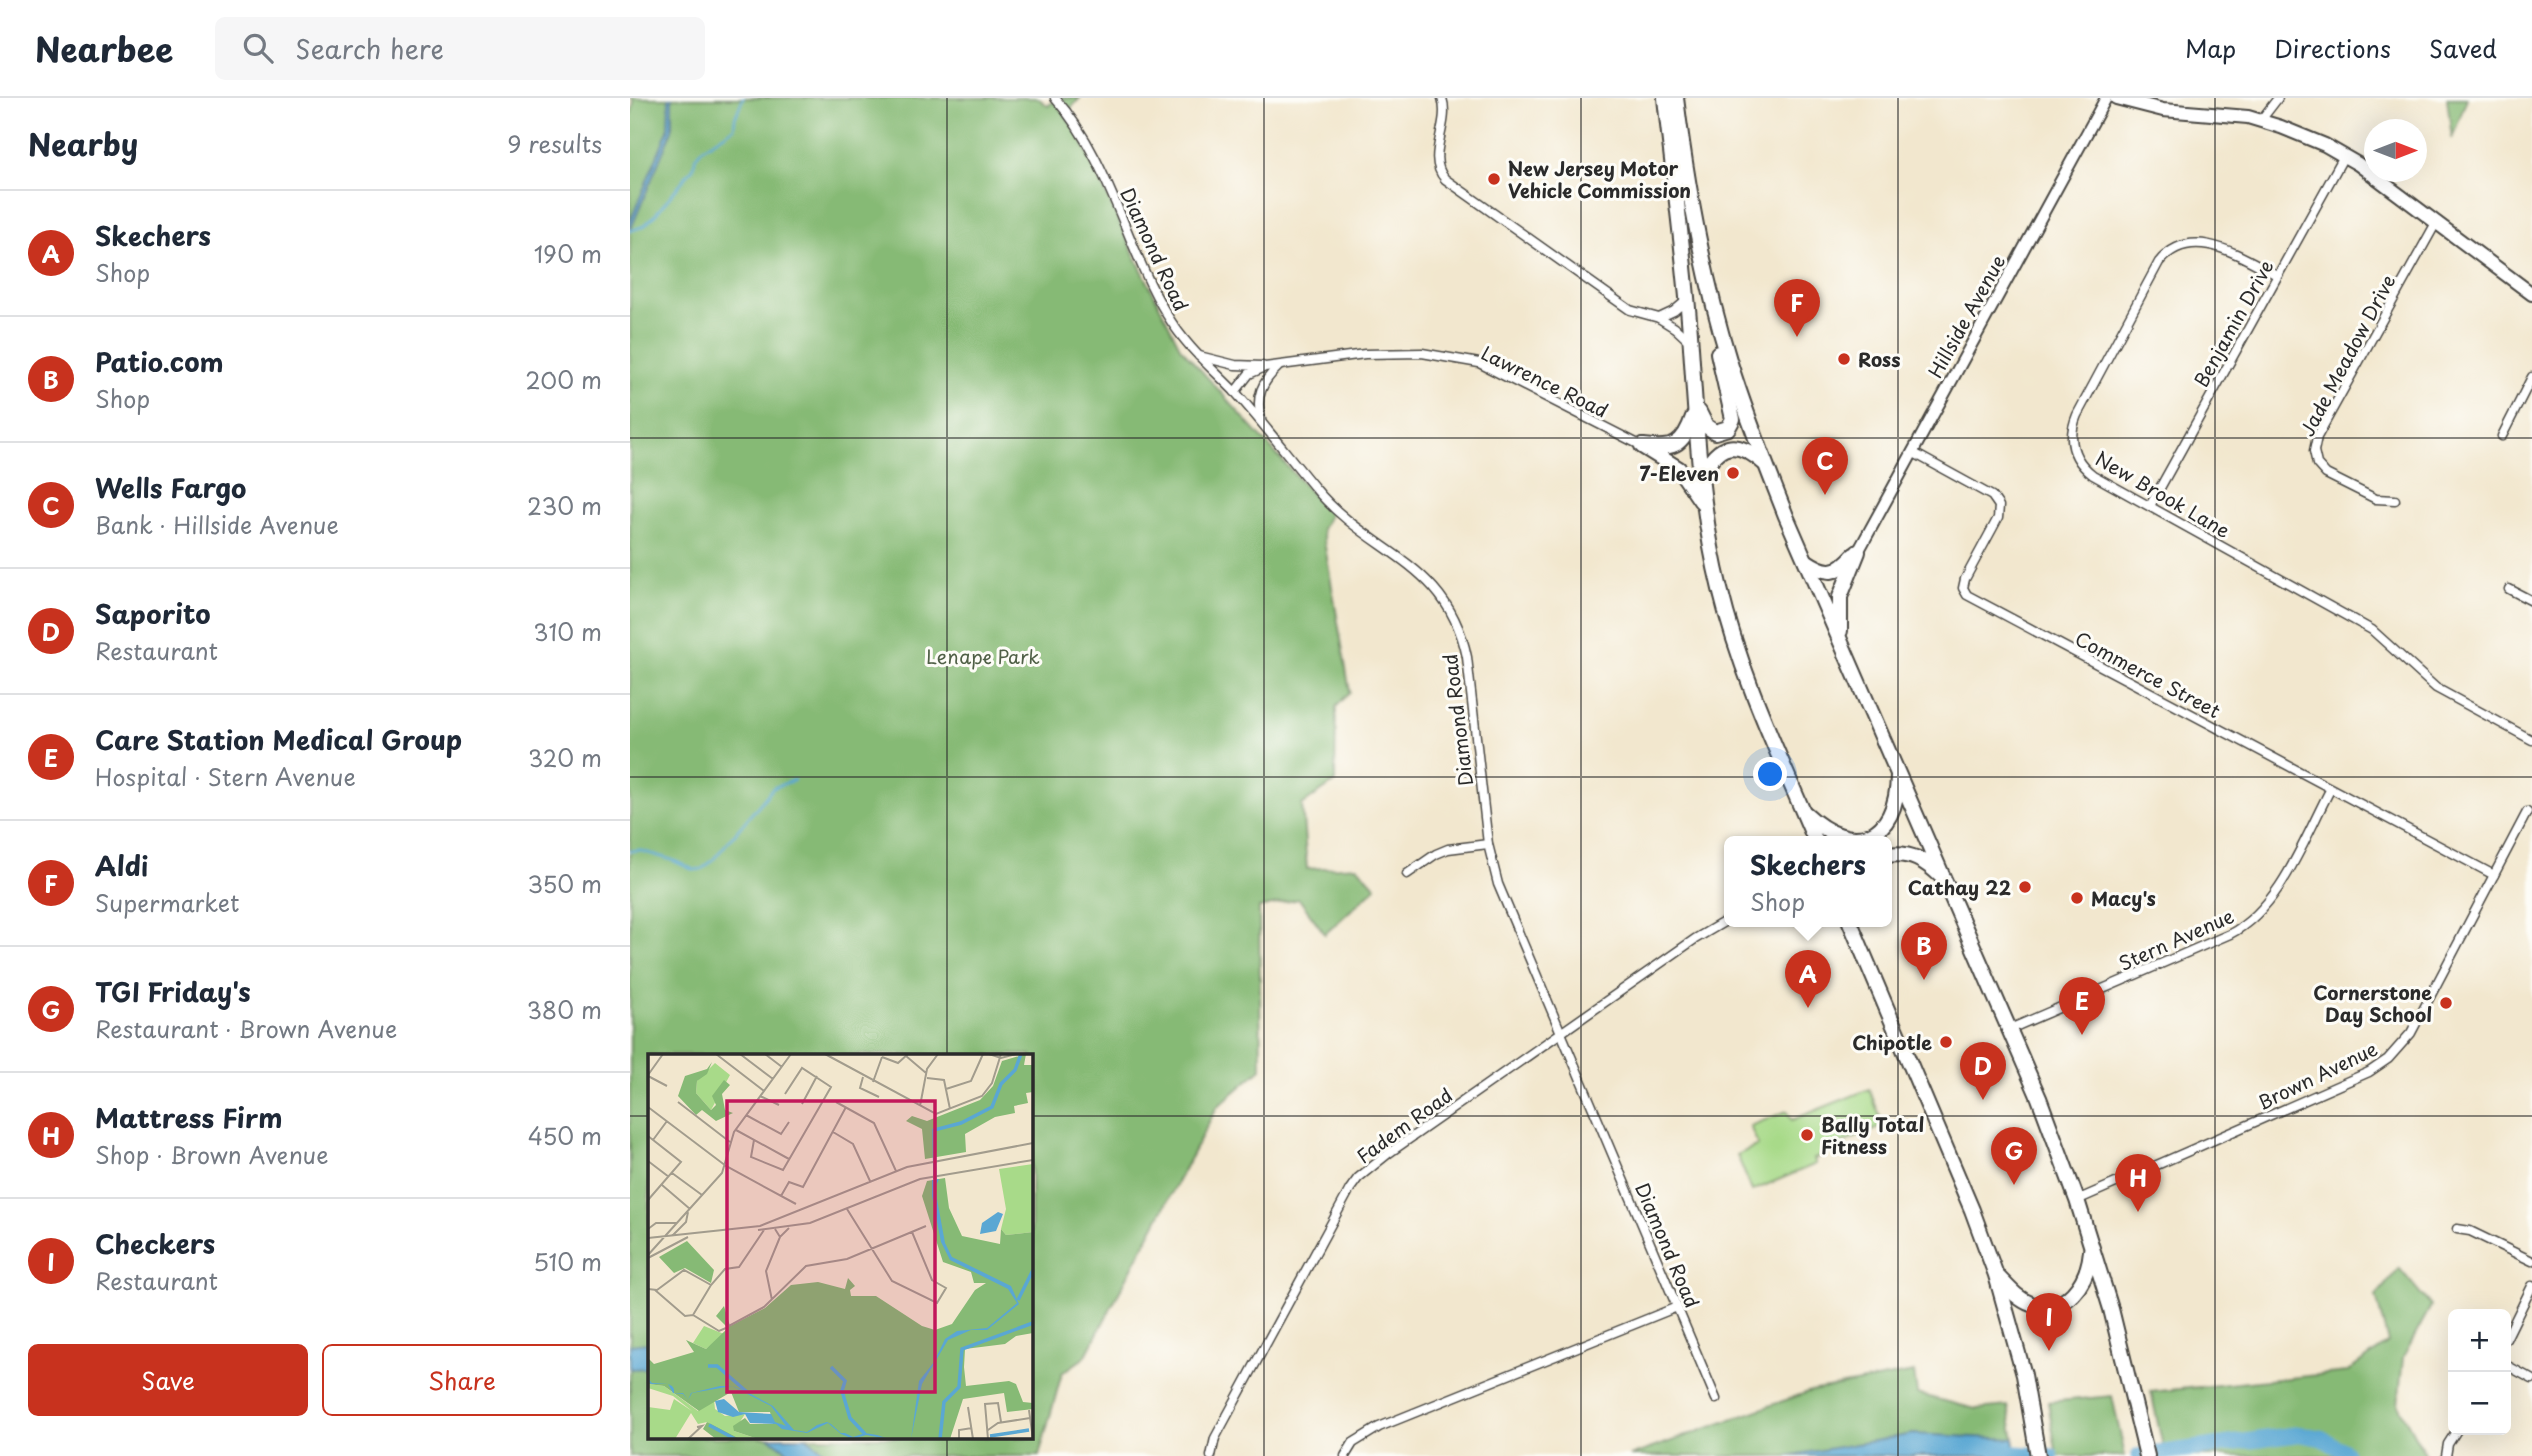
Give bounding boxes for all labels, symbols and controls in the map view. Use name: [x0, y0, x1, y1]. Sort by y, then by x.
search box: [215, 17, 705, 80]
text: Nearbee: [35, 23, 173, 73]
icon: search: [239, 29, 277, 67]
text: Search here: [295, 29, 444, 68]
text: Map: [2185, 30, 2236, 66]
text: Directions: [2274, 30, 2391, 66]
text: Saved: [2429, 30, 2497, 66]
north arrow: [2364, 119, 2427, 182]
text: Nearby: [28, 121, 138, 166]
text: 9 results: [507, 126, 602, 161]
place label: New Jersey Motor Vehicle Commission: [1508, 154, 1691, 204]
marker: New Jersey Motor Vehicle Commission: [1486, 171, 1502, 187]
street label: Diamond Road: [1114, 183, 1196, 315]
text: Skechers: [95, 216, 211, 255]
text: A: [42, 236, 60, 271]
text: 190 m: [534, 236, 602, 271]
street label: Hillside Avenue: [1921, 249, 2011, 383]
street label: Benjamin Drive: [2186, 254, 2280, 392]
text: Shop: [95, 255, 150, 290]
street label: Jade Meadow Drive: [2293, 269, 2401, 441]
pin: F: [1774, 279, 1820, 337]
street label: Lawrence Road: [1477, 338, 1613, 424]
text: Patio.com: [95, 342, 224, 381]
place label: Ross: [1858, 345, 1900, 373]
marker: Ross: [1836, 351, 1852, 367]
text: B: [43, 362, 59, 397]
text: 200 m: [525, 362, 602, 397]
text: Shop: [95, 381, 150, 416]
pin: C: [1802, 437, 1848, 495]
street label: New Brook Lane: [2090, 444, 2236, 544]
place label: 7-Eleven: [1639, 459, 1719, 487]
marker: 7-Eleven: [1725, 465, 1741, 481]
text: Wells Fargo: [95, 468, 247, 507]
text: C: [42, 488, 60, 523]
text: 230 m: [527, 488, 602, 523]
text: Bank · Hillside Avenue: [95, 507, 339, 542]
text: Saporito: [95, 594, 211, 633]
text: D: [42, 614, 60, 649]
text: 310 m: [533, 614, 602, 649]
street label: Commerce Street: [2070, 624, 2226, 724]
text: Restaurant: [95, 633, 218, 668]
park label: Lenape Park: [926, 642, 1040, 670]
street label: Diamond Road: [1435, 652, 1479, 788]
text: Care Station Medical Group: [95, 720, 462, 759]
text: E: [44, 740, 58, 775]
text: 320 m: [528, 740, 602, 775]
your location: [1753, 757, 1787, 791]
text: Hospital · Stern Avenue: [95, 759, 356, 794]
popup: [1724, 836, 1892, 927]
text: Skechers: [1750, 845, 1866, 884]
text: Aldi: [95, 846, 148, 885]
text: F: [44, 866, 58, 901]
text: 350 m: [527, 866, 602, 901]
place label: Cathay 22: [1908, 873, 2011, 901]
marker: Cathay 22: [2017, 879, 2033, 895]
text: Shop: [1750, 884, 1805, 919]
place label: Macy's: [2091, 884, 2156, 912]
text: Supermarket: [95, 885, 239, 920]
marker: Macy's: [2069, 890, 2085, 906]
street label: Stern Avenue: [2114, 901, 2238, 977]
pin: B: [1901, 922, 1947, 980]
pin: A: [1785, 950, 1831, 1008]
text: TGI Friday's: [95, 972, 251, 1011]
pin: E: [2059, 977, 2105, 1035]
place label: Cornerstone Day School: [2313, 978, 2432, 1028]
text: G: [42, 992, 60, 1027]
text: 380 m: [527, 992, 602, 1027]
marker: Cornerstone Day School: [2438, 995, 2454, 1011]
text: Restaurant · Brown Avenue: [95, 1011, 397, 1046]
place label: Chipotle: [1852, 1028, 1932, 1056]
marker: Chipotle: [1938, 1034, 1954, 1050]
street label: Brown Avenue: [2252, 1034, 2382, 1116]
pin: D: [1960, 1042, 2006, 1100]
inset map: [648, 1054, 1032, 1438]
street label: Fadem Road: [1350, 1081, 1458, 1169]
text: Mattress Firm: [95, 1098, 282, 1137]
place label: Bally Total Fitness: [1821, 1110, 1924, 1160]
text: H: [42, 1118, 60, 1153]
text: 450 m: [528, 1118, 602, 1153]
marker: Bally Total Fitness: [1799, 1127, 1815, 1143]
pin: G: [1991, 1127, 2037, 1185]
text: Shop · Brown Avenue: [95, 1137, 328, 1172]
pin: H: [2115, 1154, 2161, 1212]
street label: Diamond Road: [1629, 1178, 1707, 1312]
text: Checkers: [95, 1224, 215, 1263]
text: I: [47, 1244, 55, 1279]
text: 510 m: [533, 1244, 602, 1279]
text: Restaurant: [95, 1263, 218, 1298]
pin: I: [2026, 1293, 2072, 1351]
map controls: [2448, 1309, 2511, 1435]
button: +: [2448, 1309, 2511, 1372]
button: Save: [28, 1344, 308, 1416]
button: Share: [322, 1344, 602, 1416]
button: −: [2448, 1372, 2511, 1435]

